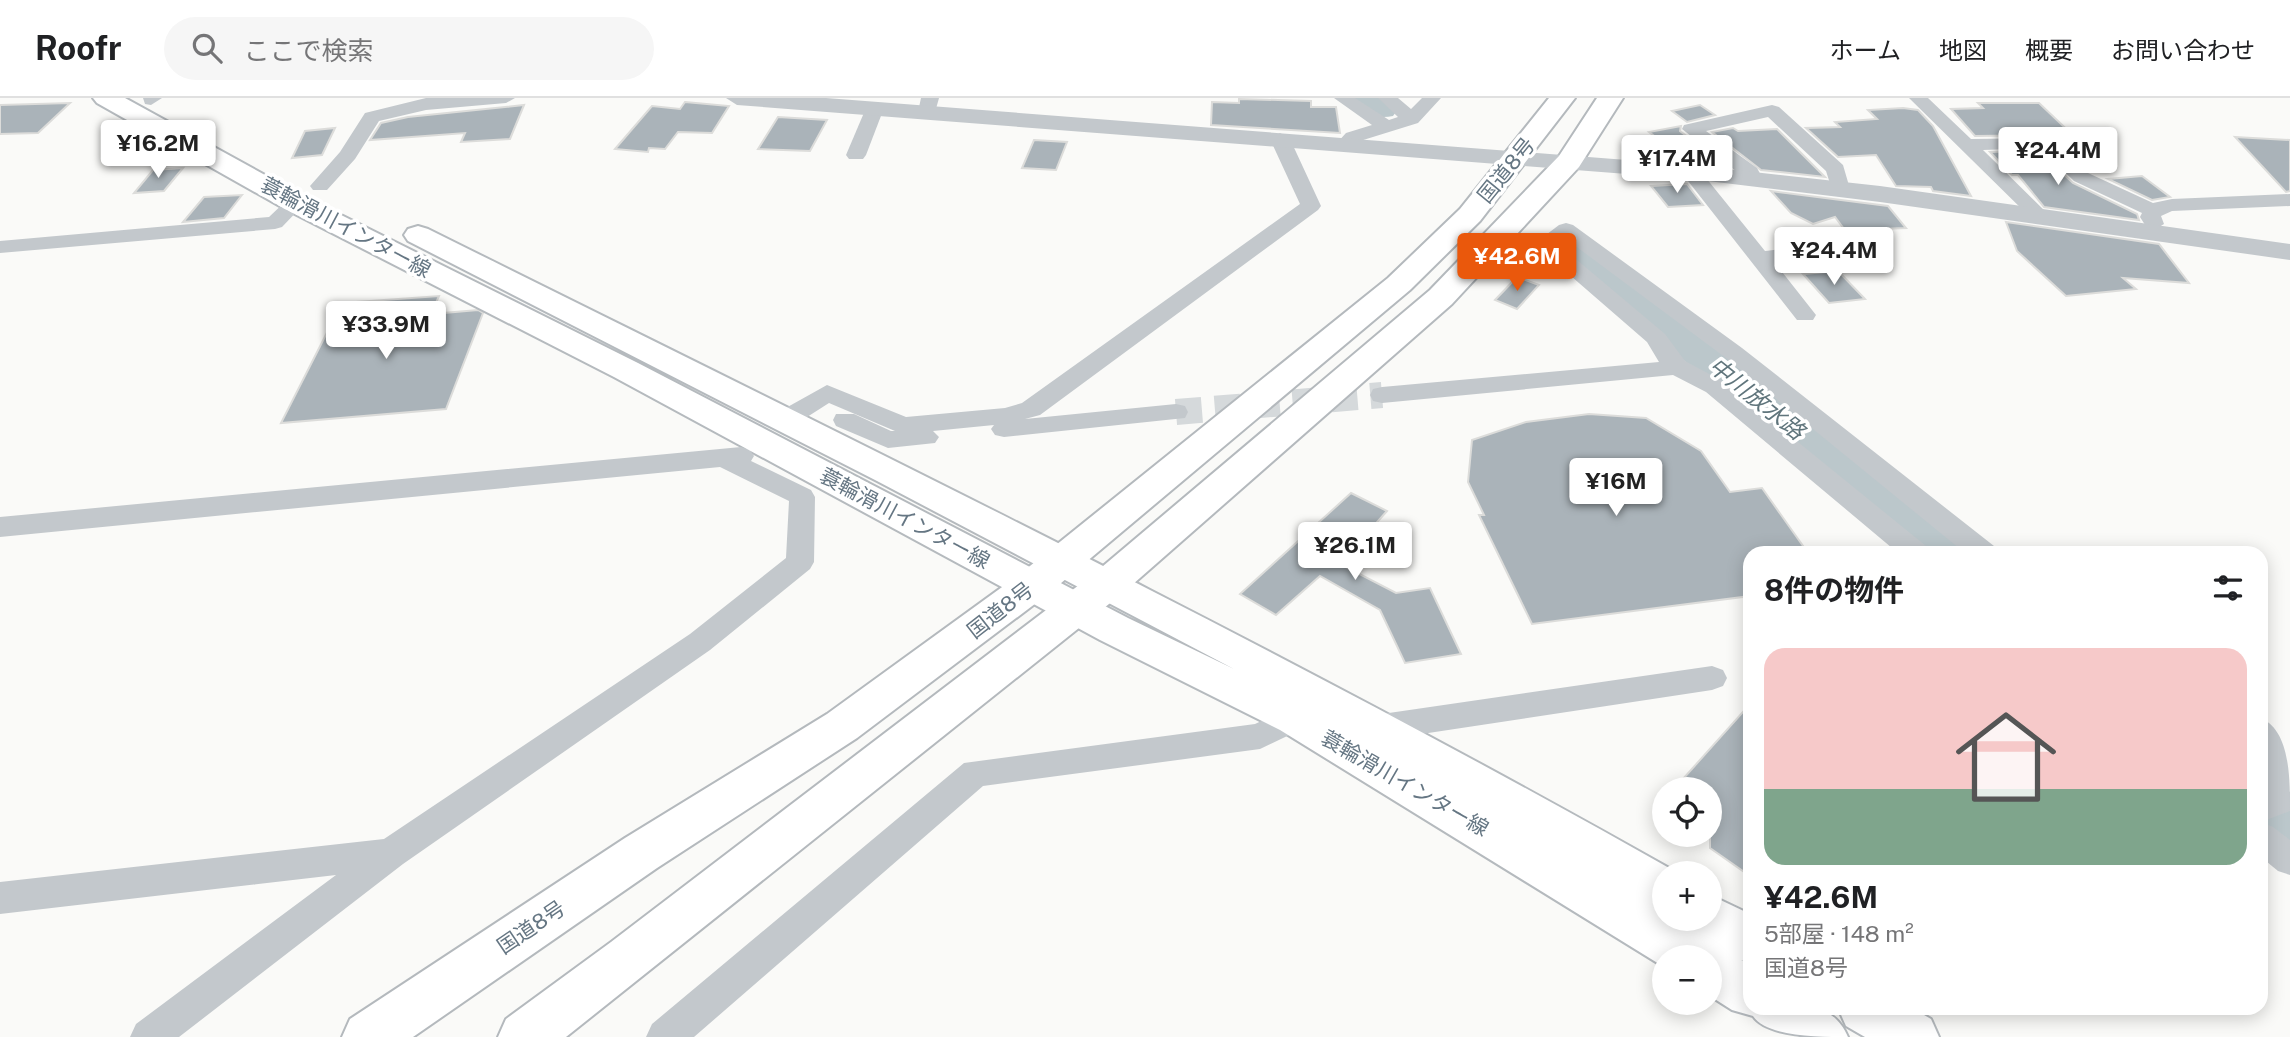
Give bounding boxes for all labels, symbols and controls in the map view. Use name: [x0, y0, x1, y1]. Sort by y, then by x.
search box: [164, 17, 654, 80]
text: Roofr: [35, 29, 122, 67]
icon: search: [188, 29, 226, 67]
text: ここで検索: [244, 35, 374, 66]
text: ホーム: [1830, 36, 1901, 64]
text: 地図: [1939, 36, 1987, 64]
text: 概要: [2025, 36, 2073, 64]
text: お問い合わせ: [2111, 36, 2255, 64]
pin: ¥16.2M: [101, 120, 215, 180]
pin: ¥24.4M: [2001, 127, 2115, 187]
text: ¥16.2M: [117, 129, 199, 156]
street label: 国道8号: [1472, 132, 1540, 208]
pin: ¥17.4M: [1620, 136, 1734, 195]
text: ¥24.4M: [2014, 136, 2102, 163]
text: ¥17.4M: [1637, 144, 1717, 171]
street label: 蓑輪滑川インター線: [257, 172, 435, 282]
pin: ¥24.4M: [1777, 228, 1891, 287]
pin: ¥42.6M: [1460, 234, 1574, 293]
text: ¥24.4M: [1790, 236, 1878, 263]
text: ¥42.6M: [1473, 242, 1561, 269]
pin: ¥33.9M: [329, 302, 443, 361]
text: ¥33.9M: [342, 310, 430, 337]
water label: 中川放水路: [1704, 351, 1812, 446]
pin: ¥16M: [1575, 458, 1657, 518]
street label: 蓑輪滑川インター線: [816, 463, 994, 573]
text: ¥16M: [1585, 467, 1647, 494]
pin: ¥26.1M: [1298, 522, 1412, 582]
text: ¥26.1M: [1314, 531, 1396, 558]
icon: filters: [2209, 569, 2247, 607]
text: 8件の物件: [1764, 572, 1904, 608]
street label: 国道8号: [962, 577, 1038, 643]
icon: home: [1943, 694, 2069, 820]
street label: 蓑輪滑川インター線: [1317, 725, 1493, 841]
map controls: [1652, 777, 1722, 1015]
button: locate: [1652, 777, 1722, 847]
button: +: [1652, 861, 1722, 931]
text: ¥42.6M: [1764, 879, 1878, 915]
street label: 国道8号: [492, 895, 570, 959]
text: 5部屋 · 148 m²: [1764, 920, 1914, 947]
button: −: [1652, 945, 1722, 1015]
text: 国道8号: [1764, 954, 1848, 981]

